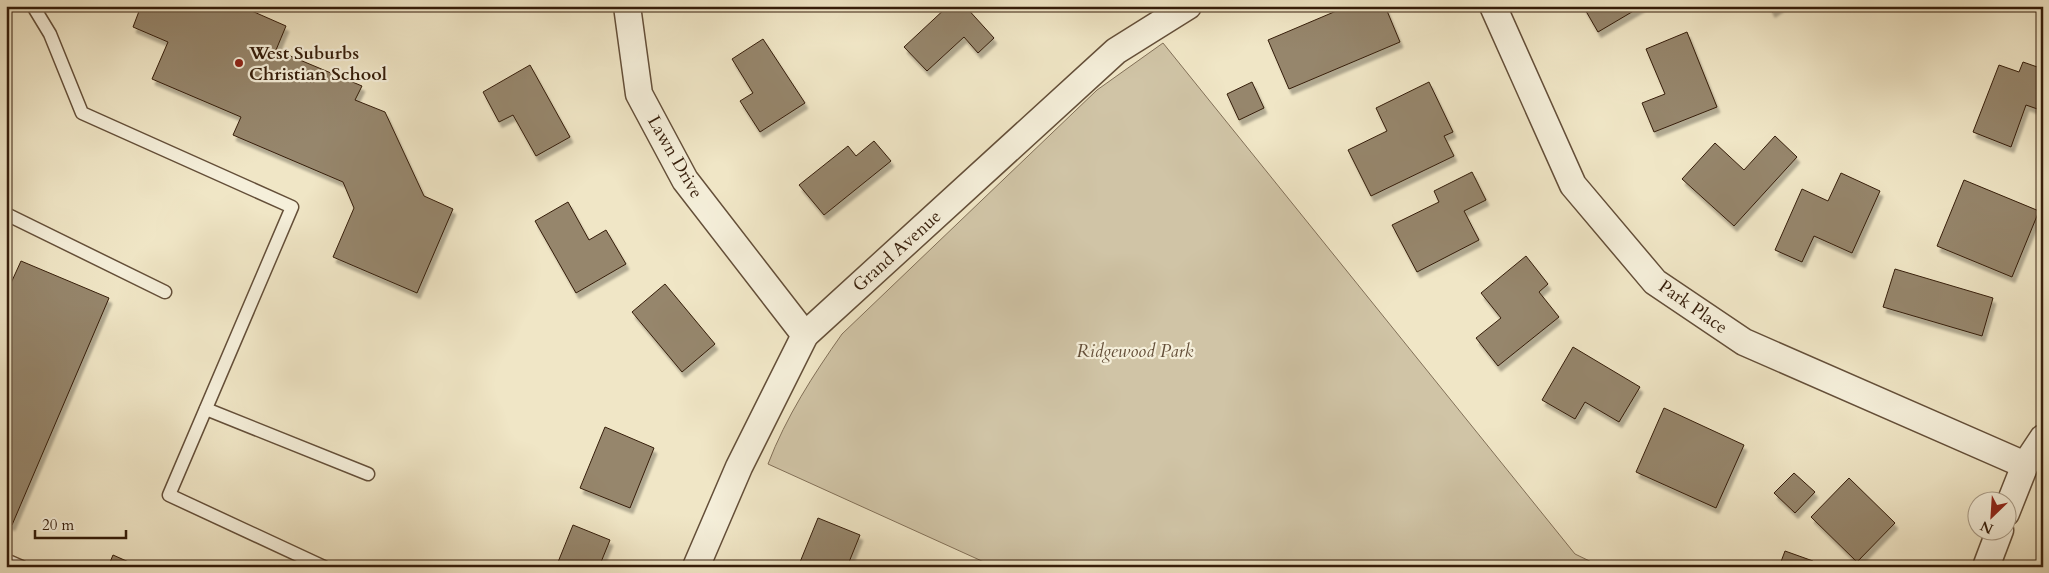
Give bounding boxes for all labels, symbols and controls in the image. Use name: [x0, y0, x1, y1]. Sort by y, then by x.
place label: West Suburbs Christian School: [248, 41, 387, 87]
marker: West Suburbs Christian School: [233, 57, 245, 69]
street label: Lawn Drive: [641, 111, 709, 203]
street label: Grand Avenue: [847, 204, 947, 298]
street label: Park Place: [1654, 274, 1732, 340]
park label: Ridgewood Park: [1077, 339, 1194, 364]
north arrow: [1966, 490, 2016, 540]
scale bar: [35, 508, 126, 540]
text: 20 m: [42, 515, 74, 535]
text: N: [1977, 516, 1996, 539]

